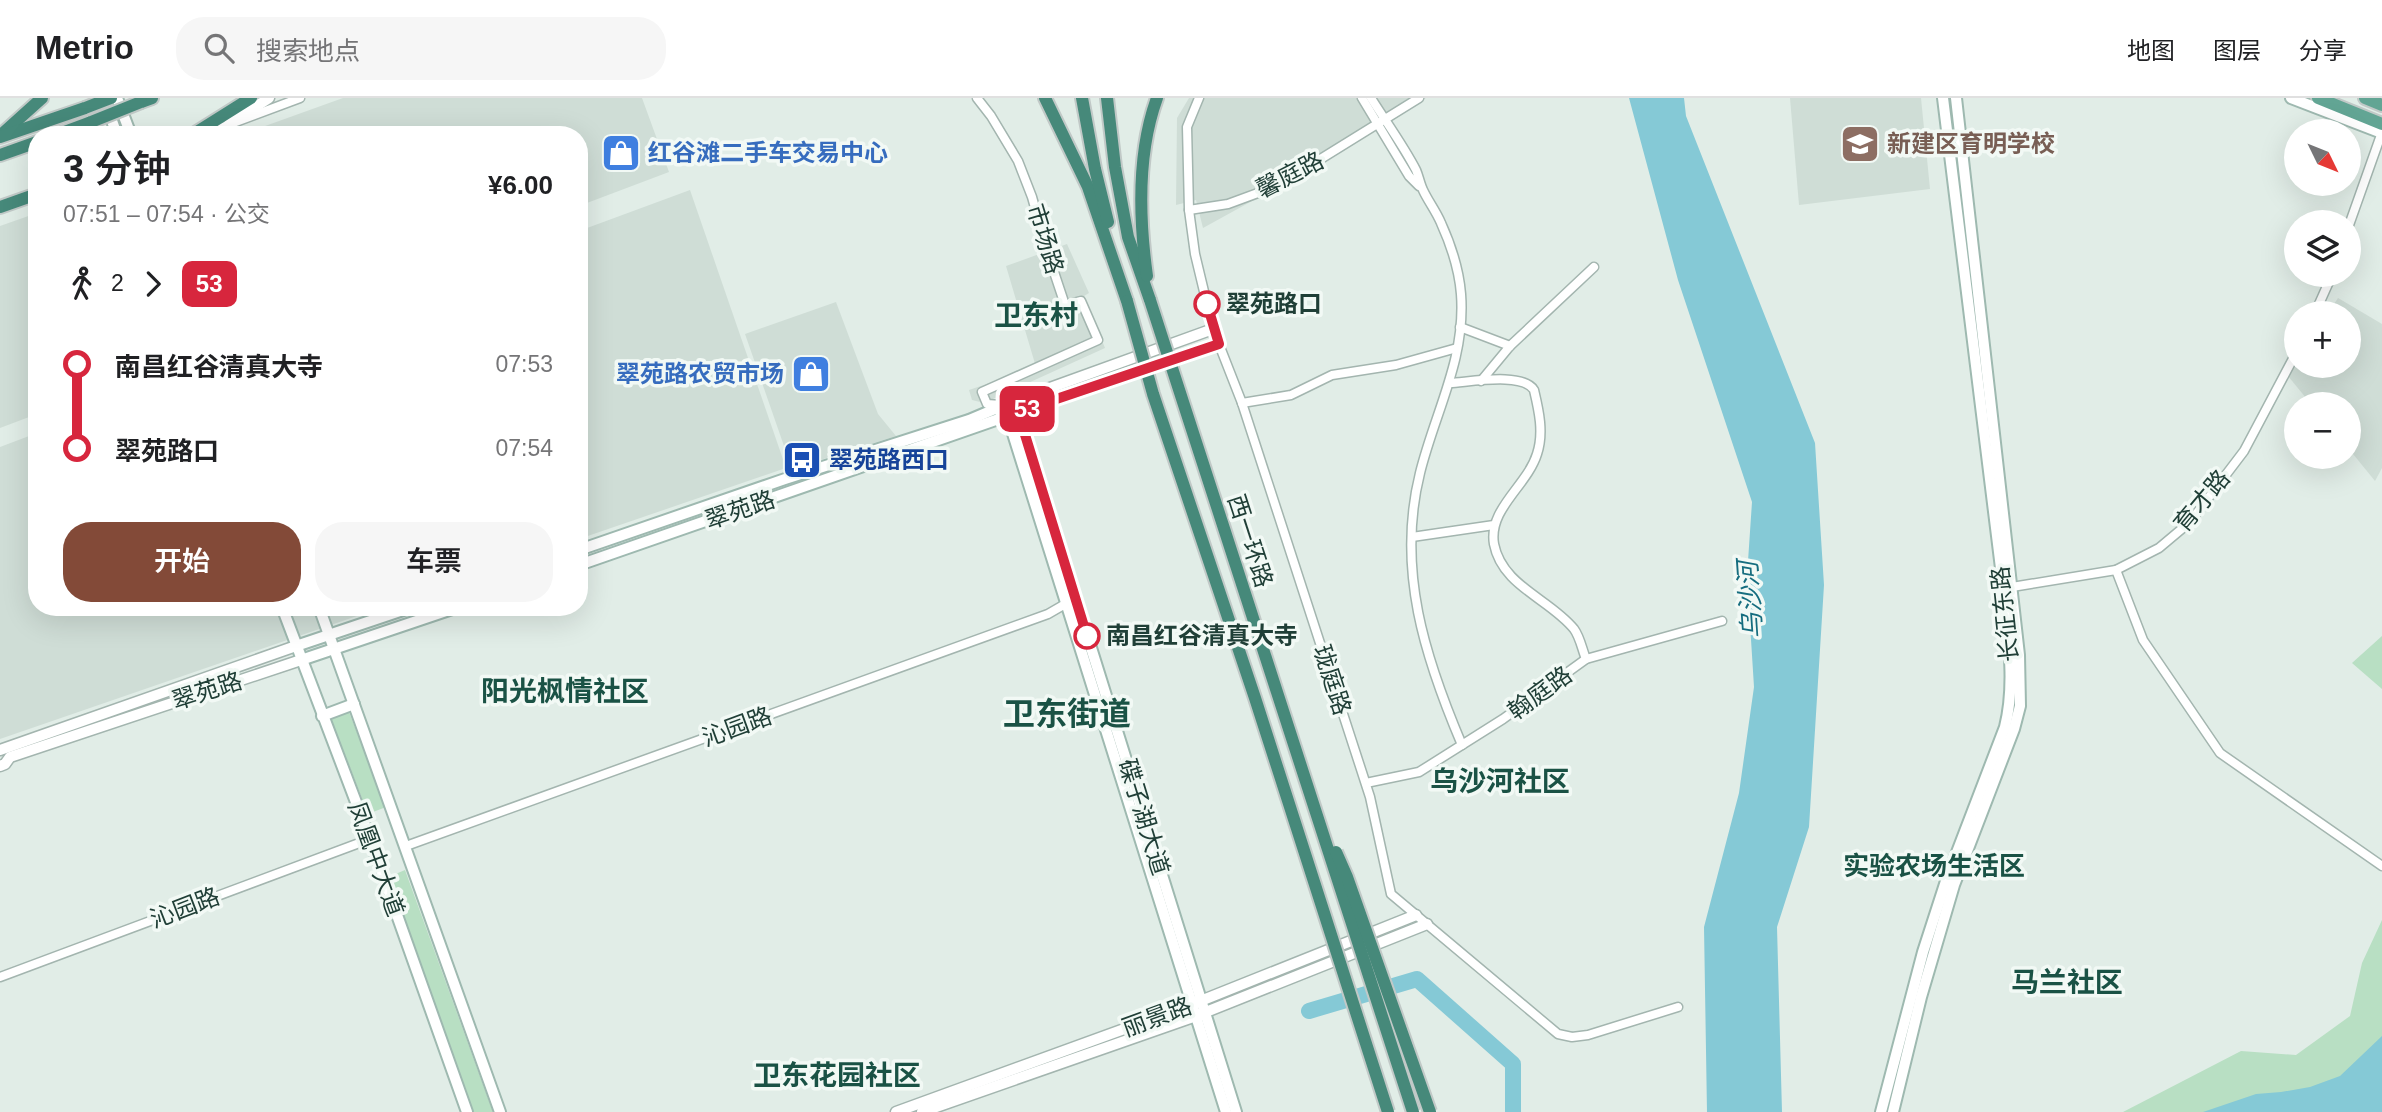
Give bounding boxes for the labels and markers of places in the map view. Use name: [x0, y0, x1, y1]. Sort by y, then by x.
school or university icon: 新建区育明学校: [1839, 123, 1881, 165]
place label: 新建区育明学校: [1887, 130, 2055, 157]
shop icon: 红谷滩二手车交易中心: [600, 132, 642, 174]
place label: 红谷滩二手车交易中心: [648, 139, 888, 166]
place label: 翠苑路口: [1226, 290, 1322, 317]
marker: 翠苑路口: [1194, 291, 1220, 317]
shop icon: 翠苑路农贸市场: [790, 353, 832, 395]
place label: 翠苑路农贸市场: [616, 360, 784, 387]
bus stop icon: 翠苑路西口: [781, 439, 823, 481]
place label: 翠苑路西口: [829, 446, 949, 473]
place label: 南昌红谷清真大寺: [1106, 622, 1298, 649]
marker: 南昌红谷清真大寺: [1074, 623, 1100, 649]

